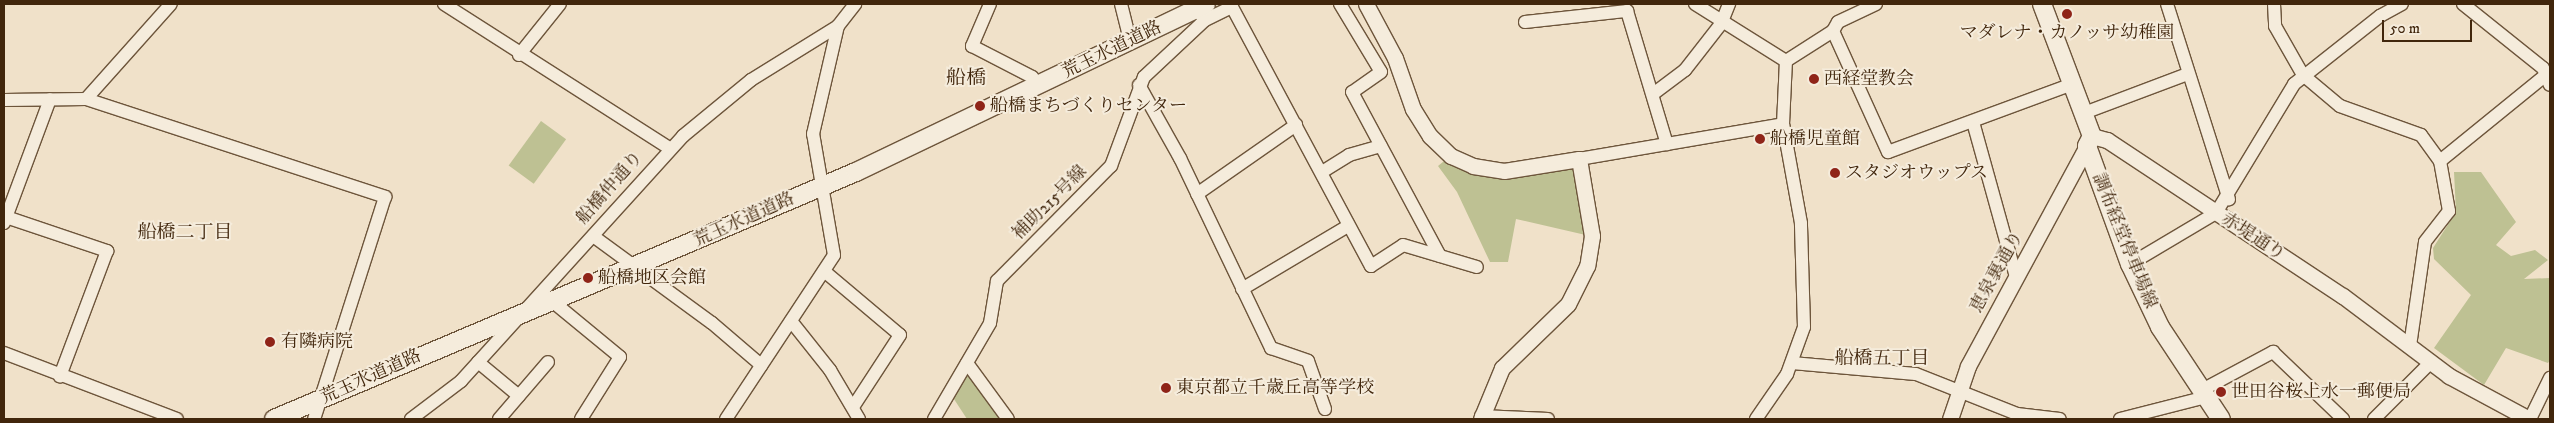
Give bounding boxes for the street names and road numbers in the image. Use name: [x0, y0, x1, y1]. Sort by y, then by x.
street label: 荒玉水道道路: [1059, 17, 1165, 83]
street label: 船橋仲通り: [572, 147, 648, 229]
street label: 補助215号線: [1008, 161, 1092, 245]
street label: 調布経堂停車場線: [2087, 170, 2161, 312]
street label: 荒玉水道道路: [690, 188, 798, 252]
street label: 赤堤通り: [2217, 208, 2289, 266]
street label: 恵泉裏通り: [1966, 227, 2028, 317]
street label: 荒玉水道道路: [317, 345, 425, 409]

